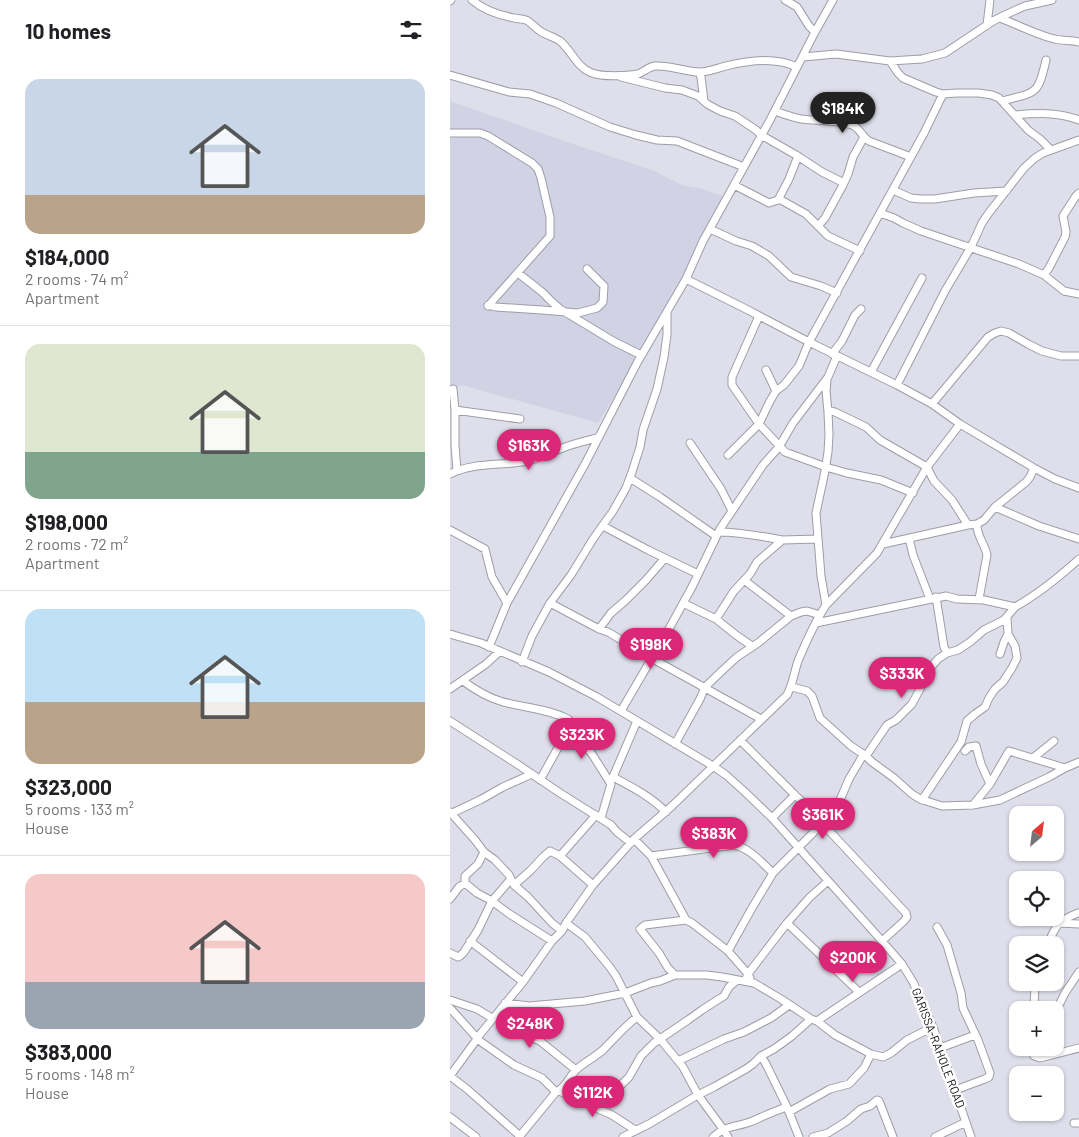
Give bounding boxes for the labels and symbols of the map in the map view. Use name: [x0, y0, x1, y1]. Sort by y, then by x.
pin: $184K: [808, 92, 878, 134]
pin: $163K: [494, 428, 564, 471]
pin: $198K: [616, 628, 686, 670]
pin: $333K: [867, 656, 937, 699]
pin: $323K: [547, 718, 617, 760]
pin: $361K: [788, 798, 858, 840]
north arrow: [1009, 806, 1064, 861]
pin: $383K: [679, 816, 749, 859]
pin: $200K: [818, 940, 888, 983]
street label: GARISSA-RAHOLE ROAD: [910, 986, 968, 1110]
pin: $248K: [495, 1006, 565, 1049]
pin: $112K: [558, 1076, 628, 1118]

